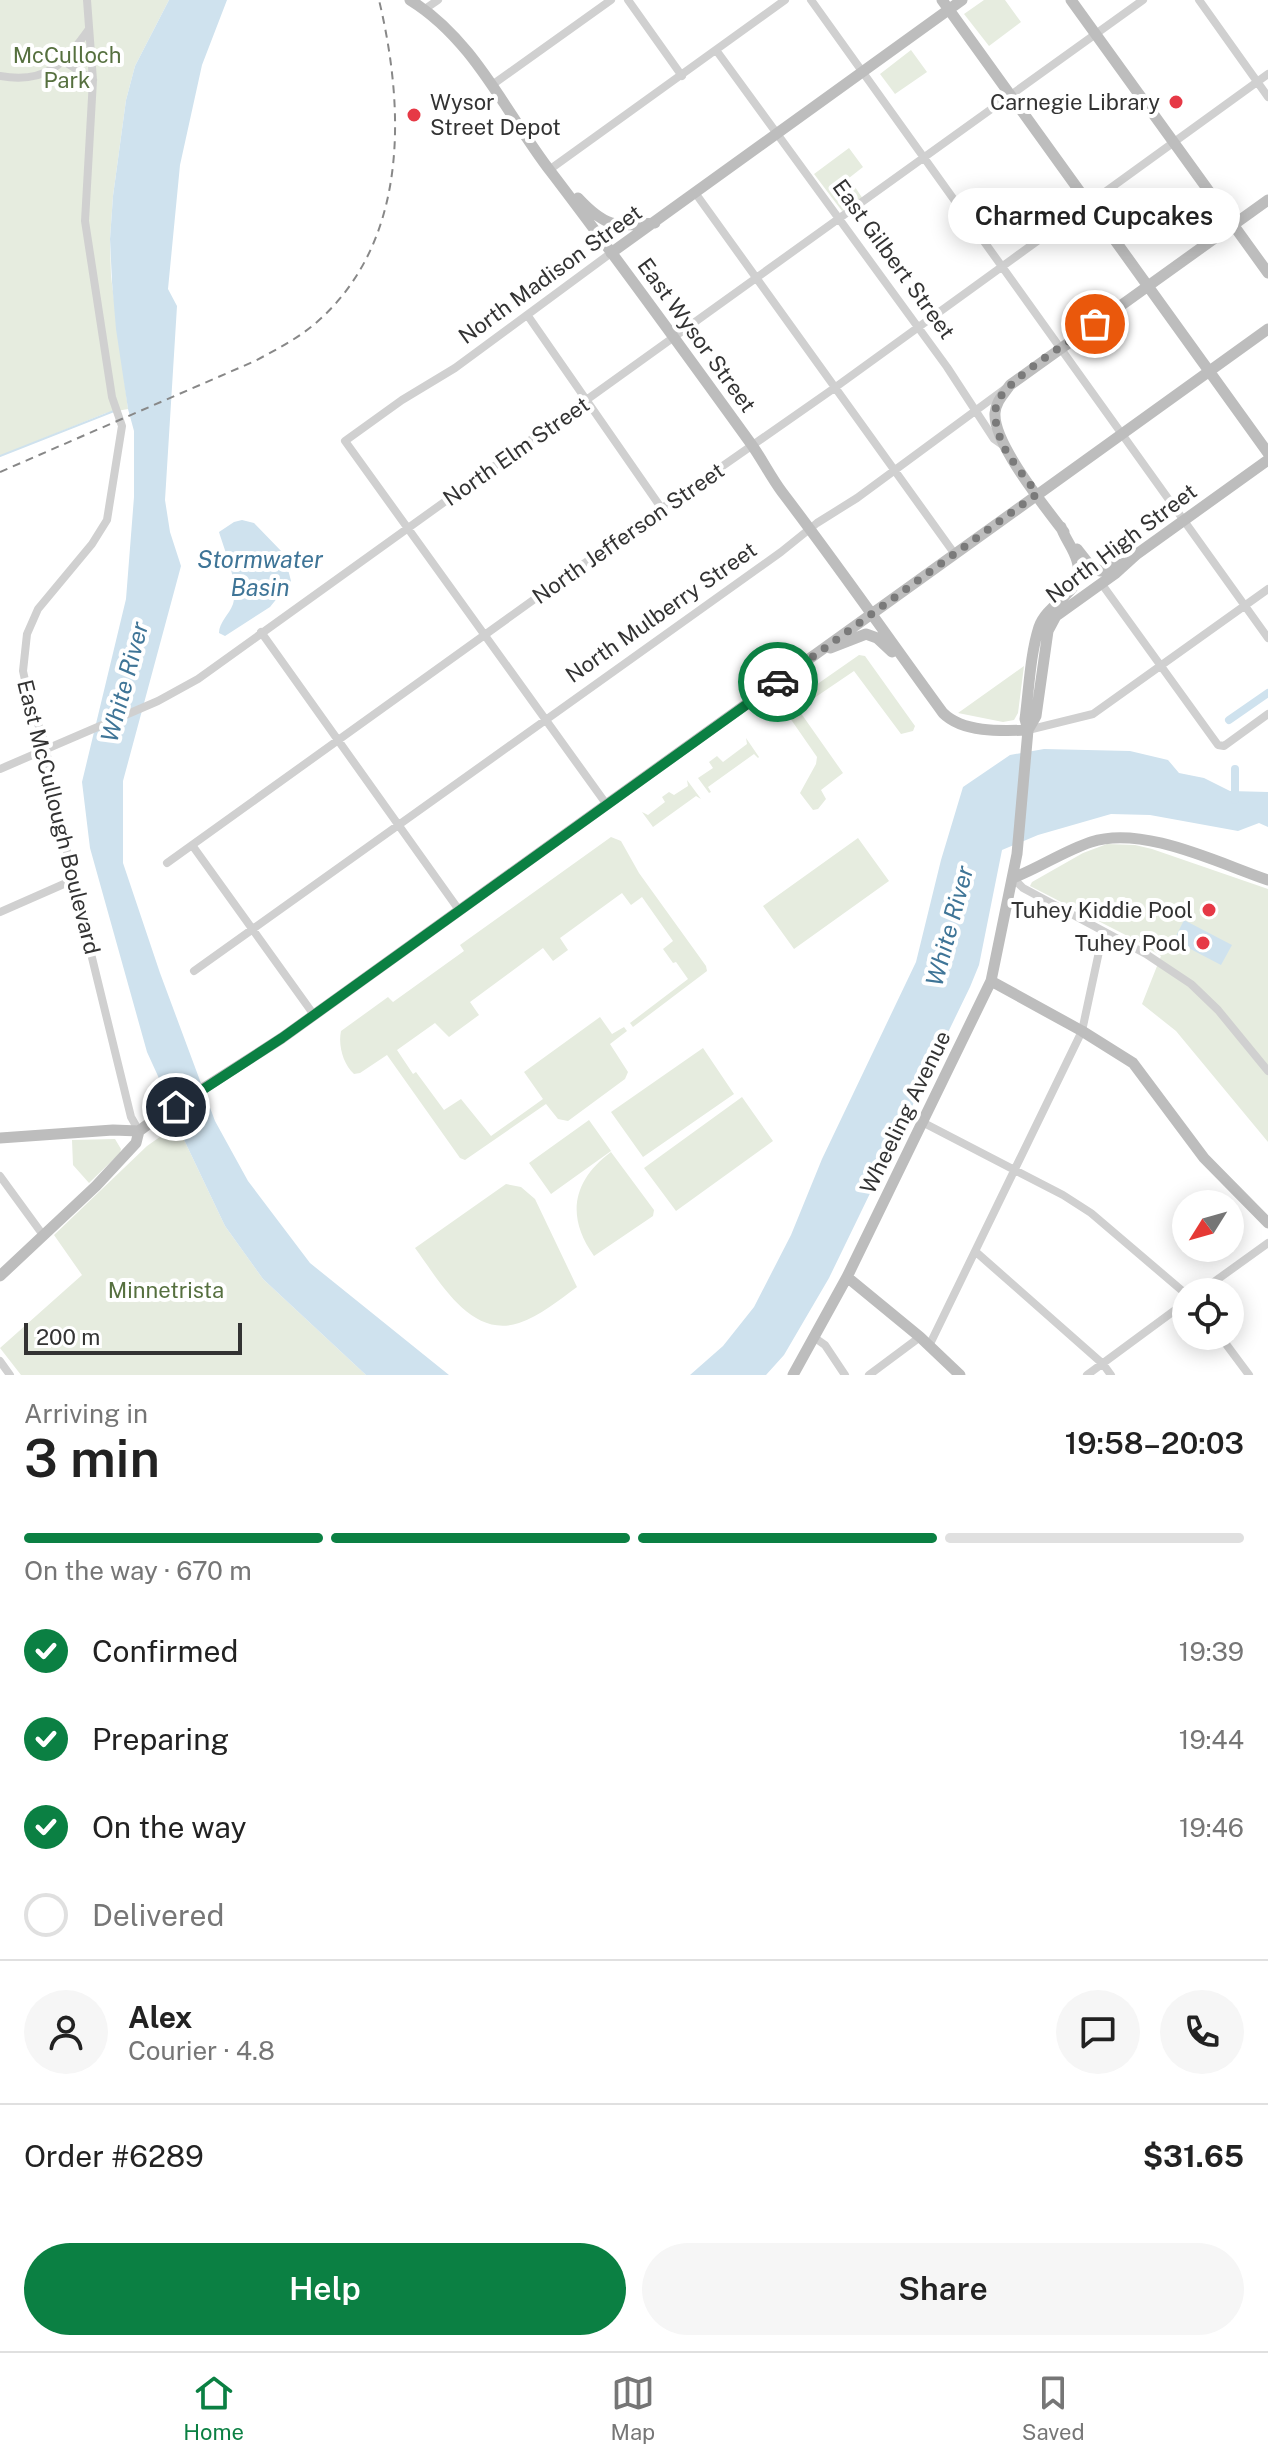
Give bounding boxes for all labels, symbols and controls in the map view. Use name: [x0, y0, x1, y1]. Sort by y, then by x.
park label: McCulloch Park: [13, 42, 121, 93]
place label: Wysor Street Depot: [430, 89, 561, 140]
place label: Carnegie Library: [990, 89, 1160, 115]
marker: Carnegie Library: [1167, 93, 1185, 111]
marker: Wysor Street Depot: [405, 106, 423, 124]
street label: East Gilbert Street: [827, 174, 961, 344]
callout: Charmed Cupcakes: [949, 188, 1241, 244]
street label: North Madison Street: [453, 199, 647, 349]
text: Charmed Cupcakes: [975, 200, 1213, 231]
street label: East Wysor Street: [632, 253, 762, 417]
pin: [1061, 290, 1129, 358]
icon: bag: [1073, 302, 1117, 346]
street label: North Elm Street: [438, 391, 594, 511]
street label: North Jefferson Street: [527, 457, 729, 609]
street label: North High Street: [1041, 478, 1201, 608]
street label: North Mulberry Street: [561, 536, 761, 688]
water label: Stormwater Basin: [197, 545, 324, 601]
water label: White River: [95, 618, 154, 745]
courier: [738, 642, 818, 722]
icon: car: [756, 660, 800, 704]
street label: East McCullough Boulevard: [12, 677, 106, 957]
water label: White River: [920, 862, 979, 989]
place label: Tuhey Kiddie Pool: [1011, 897, 1193, 923]
marker: Tuhey Kiddie Pool: [1200, 901, 1218, 919]
place label: Tuhey Pool: [1075, 930, 1187, 956]
marker: Tuhey Pool: [1194, 934, 1212, 952]
street label: Wheeling Avenue: [854, 1026, 956, 1198]
pin: [142, 1073, 210, 1141]
icon: home: [154, 1085, 198, 1129]
north arrow: [1172, 1190, 1244, 1262]
map controls: [1172, 1190, 1244, 1350]
park label: Minnetrista: [108, 1277, 224, 1303]
button: locate: [1172, 1278, 1244, 1350]
scale bar: [24, 1319, 242, 1355]
text: 200 m: [36, 1324, 100, 1350]
text: Arriving in: [24, 1398, 148, 1429]
text: 19:58–20:03: [1065, 1425, 1244, 1461]
text: 3 min: [24, 1428, 160, 1489]
text: On the way · 670 m: [24, 1555, 252, 1586]
icon: check: [24, 1629, 68, 1673]
text: Confirmed: [92, 1633, 238, 1669]
text: 19:39: [1179, 1636, 1244, 1667]
icon: check: [24, 1717, 68, 1761]
text: Preparing: [92, 1721, 229, 1757]
text: 19:44: [1179, 1724, 1244, 1755]
icon: check: [24, 1805, 68, 1849]
text: On the way: [92, 1809, 246, 1845]
text: 19:46: [1179, 1812, 1244, 1843]
text: Delivered: [92, 1897, 224, 1933]
button: person: [24, 1990, 108, 2074]
button: chat: [1056, 1990, 1140, 2074]
button: phone: [1160, 1990, 1244, 2074]
text: Alex: [128, 1999, 192, 2035]
text: Courier · 4.8: [128, 2035, 275, 2066]
text: Order #6289: [24, 2138, 204, 2174]
text: $31.65: [1143, 2138, 1244, 2174]
button: Help: [24, 2243, 626, 2335]
button: Share: [642, 2243, 1244, 2335]
tab: Home: [183, 2371, 244, 2445]
tab: Map: [611, 2371, 655, 2445]
tab: Saved: [1022, 2371, 1085, 2445]

